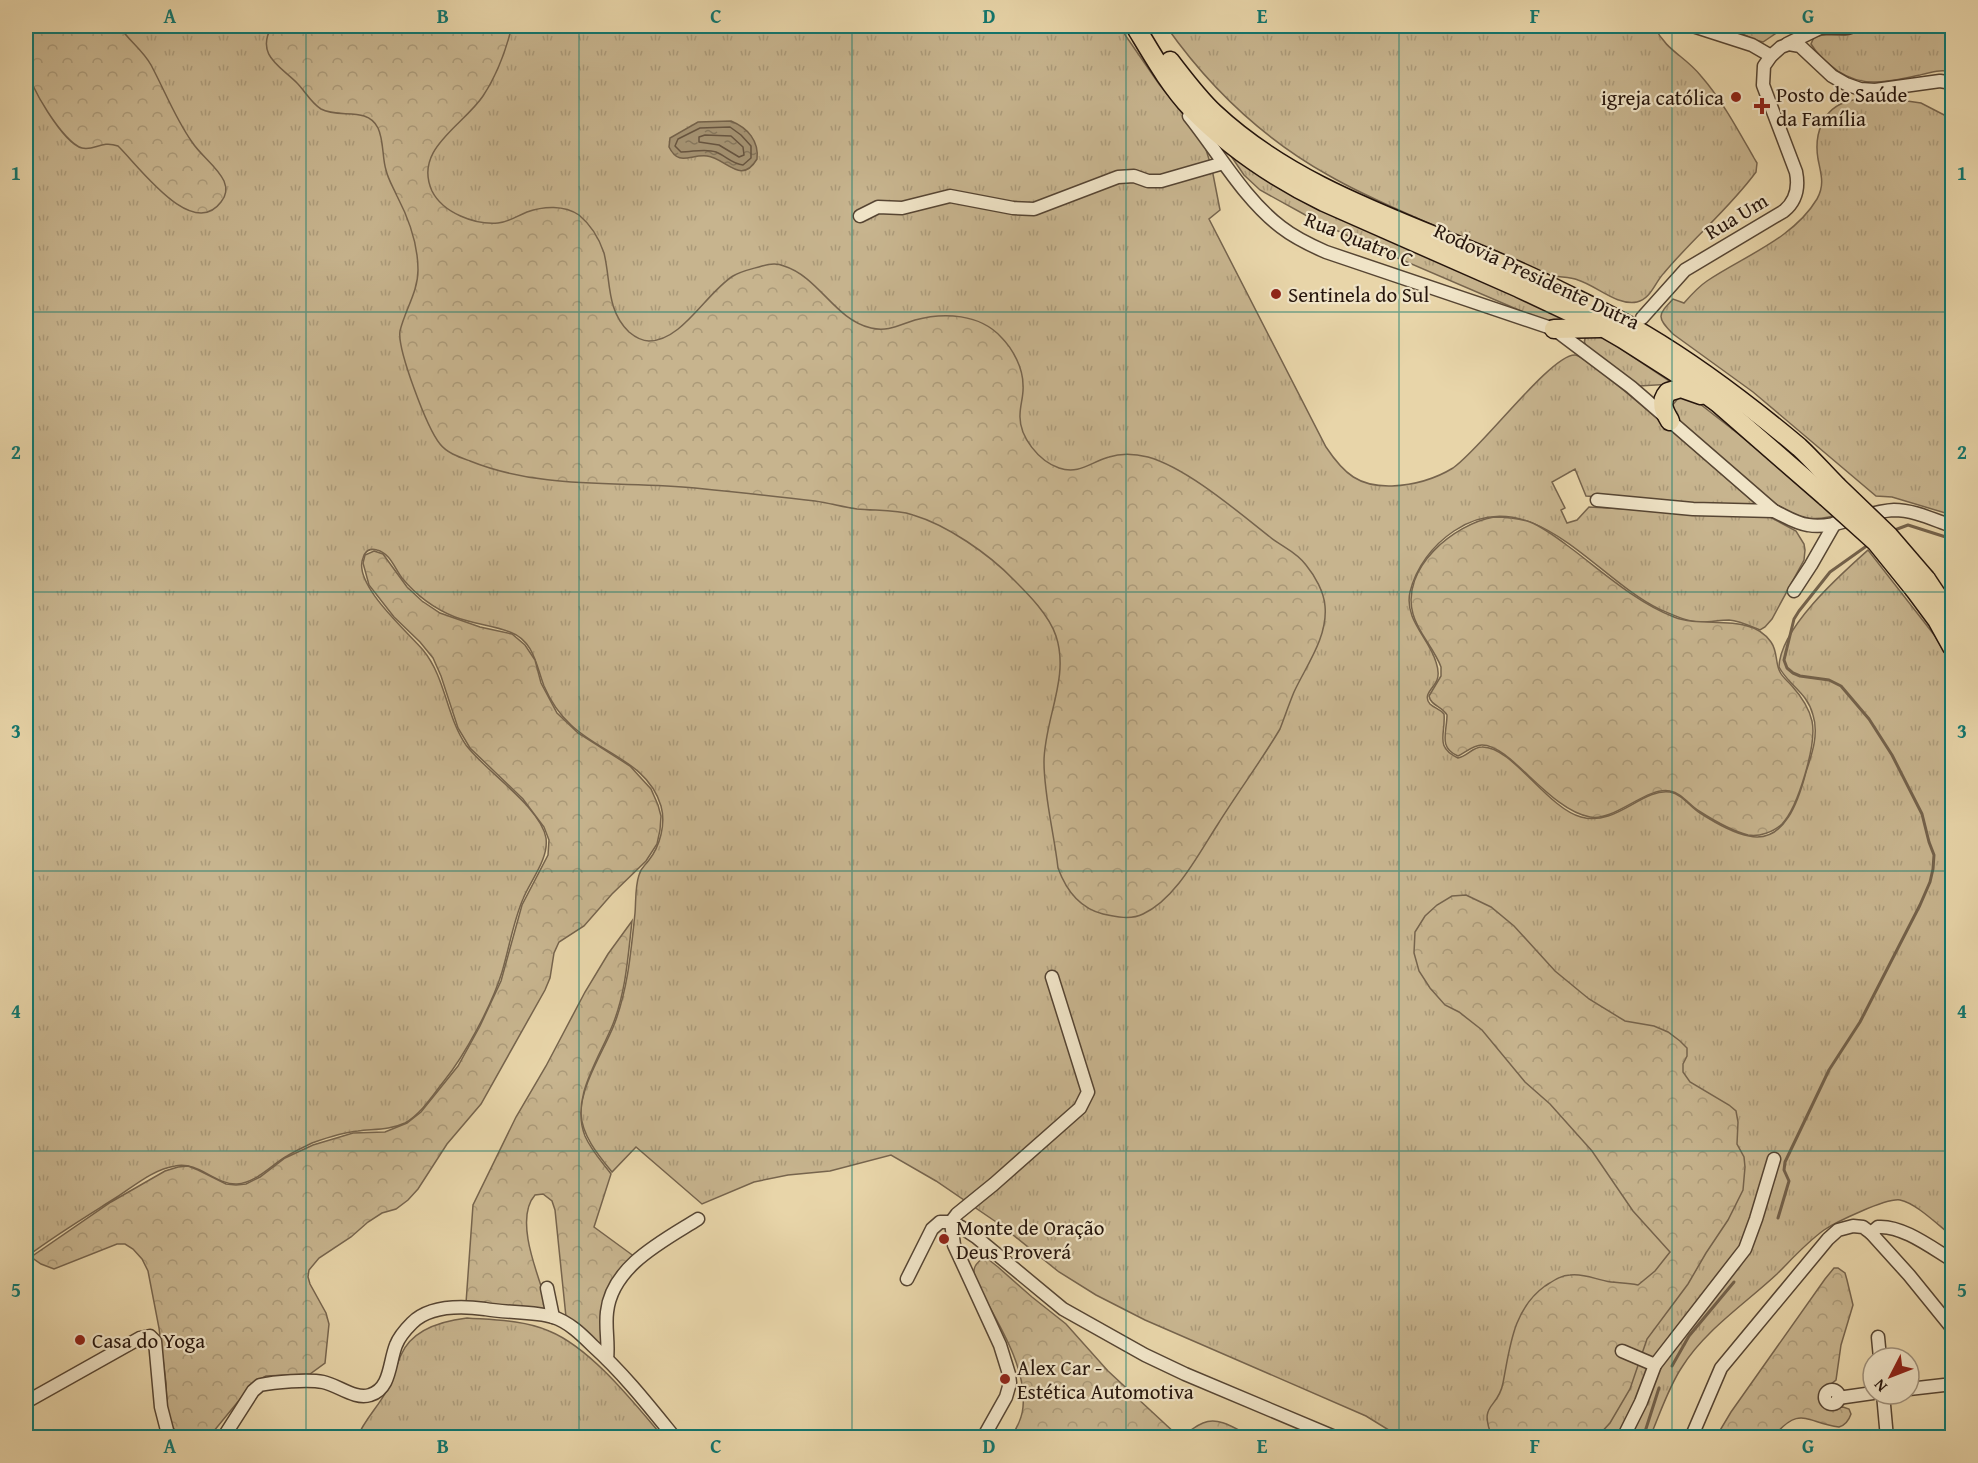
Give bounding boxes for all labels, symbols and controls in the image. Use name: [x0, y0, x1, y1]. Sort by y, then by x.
text: A: [164, 1, 177, 30]
text: B: [437, 1, 449, 30]
text: C: [710, 1, 722, 30]
text: D: [982, 1, 996, 30]
text: E: [1257, 1, 1268, 30]
text: F: [1530, 1, 1540, 30]
text: G: [1802, 1, 1814, 30]
place label: Posto de Saúde da Família: [1776, 79, 1908, 134]
place label: igreja católica: [1601, 82, 1724, 113]
marker: igreja católica: [1729, 90, 1743, 104]
marker: Posto de Saúde da Família: [1753, 97, 1771, 115]
text: 1: [11, 158, 21, 187]
text: 1: [1957, 158, 1967, 187]
street label: Rua Um: [1698, 185, 1774, 247]
street label: Rua Quatro C: [1300, 203, 1418, 275]
street label: Rodovia Presidente Dutra: [1429, 215, 1645, 337]
place label: Sentinela do Sul: [1288, 279, 1429, 310]
marker: Sentinela do Sul: [1269, 287, 1283, 301]
text: 2: [11, 437, 21, 466]
text: 2: [1957, 437, 1967, 466]
text: 3: [11, 716, 21, 745]
text: 3: [1957, 716, 1967, 745]
text: 4: [11, 996, 21, 1025]
text: 4: [1957, 996, 1967, 1025]
place label: Monte de Oração Deus Proverá: [956, 1212, 1104, 1267]
marker: Monte de Oração Deus Proverá: [937, 1232, 951, 1246]
text: 5: [11, 1275, 21, 1304]
text: 5: [1957, 1275, 1967, 1304]
place label: Casa do Yoga: [92, 1325, 205, 1356]
marker: Casa do Yoga: [73, 1333, 87, 1347]
north arrow: [1861, 1346, 1921, 1406]
place label: Alex Car - Estética Automotiva: [1017, 1352, 1194, 1407]
marker: Alex Car - Estética Automotiva: [998, 1372, 1012, 1386]
text: N: [1867, 1374, 1892, 1398]
text: A: [164, 1431, 177, 1460]
text: B: [437, 1431, 449, 1460]
text: C: [710, 1431, 722, 1460]
text: D: [982, 1431, 996, 1460]
text: E: [1257, 1431, 1268, 1460]
text: F: [1530, 1431, 1540, 1460]
text: G: [1802, 1431, 1814, 1460]

